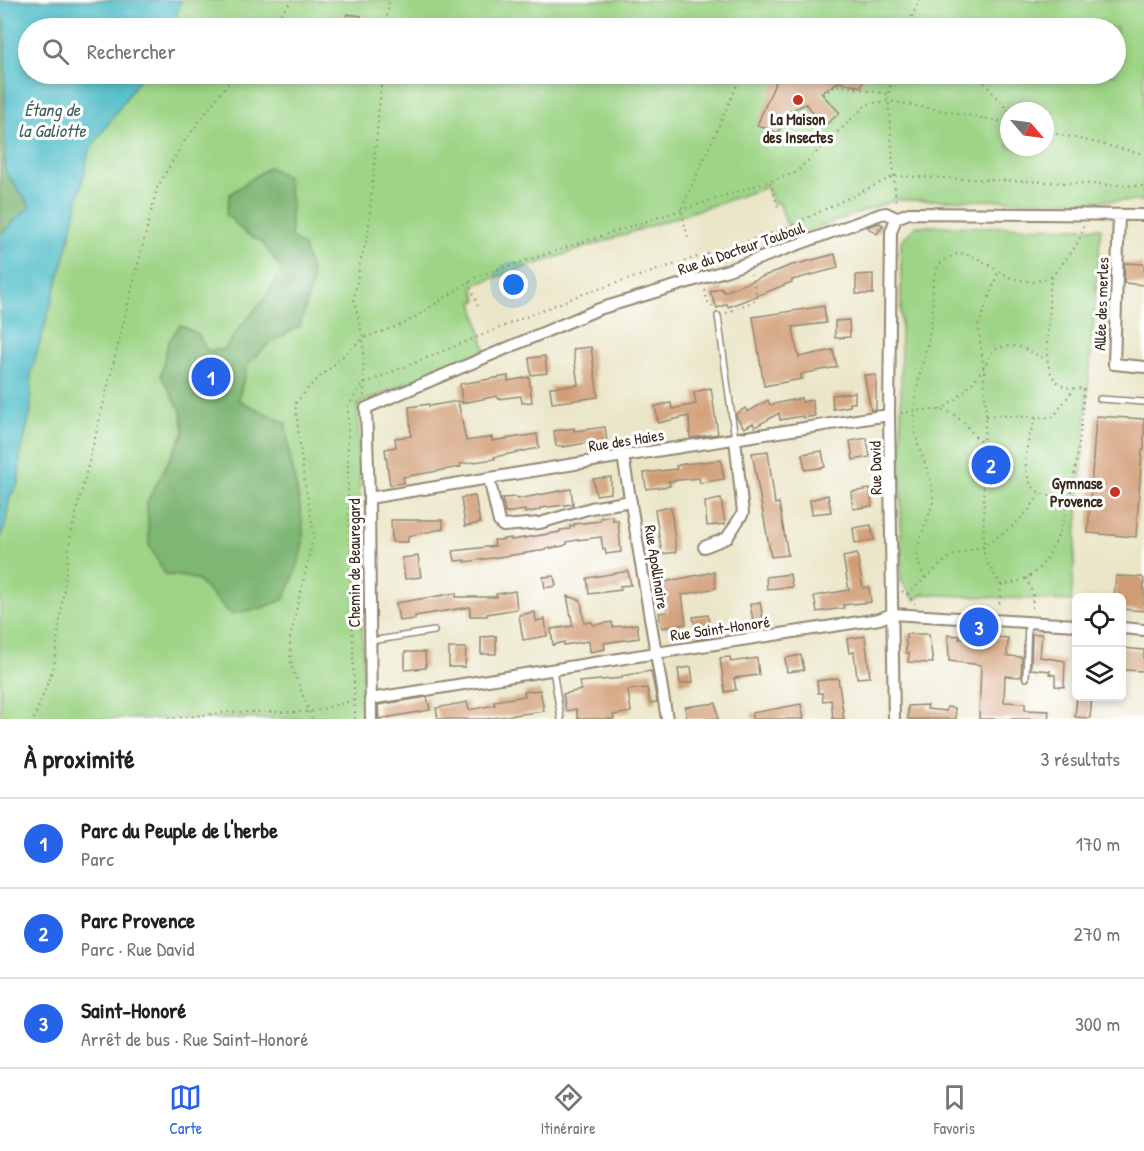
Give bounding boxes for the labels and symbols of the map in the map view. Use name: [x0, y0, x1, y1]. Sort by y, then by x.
marker: La Maison des Insectes: [791, 93, 805, 107]
water label: Étang de la Galiotte: [18, 97, 86, 143]
north arrow: [1000, 102, 1054, 156]
place label: La Maison des Insectes: [763, 108, 834, 148]
street label: Rue du Docteur Touboul: [675, 216, 808, 280]
street label: Allée des merles: [1088, 257, 1114, 351]
your location: [499, 270, 528, 299]
pin: 1: [192, 354, 230, 400]
street label: Rue des Haies: [587, 423, 665, 457]
street label: Rue David: [864, 441, 886, 495]
pin: 2: [972, 442, 1010, 488]
place label: Gymnase Provence: [1050, 472, 1104, 512]
marker: Gymnase Provence: [1108, 485, 1122, 499]
street label: Chemin de Beauregard: [343, 499, 365, 628]
street label: Rue Apollinaire: [639, 523, 675, 611]
pin: 3: [960, 604, 998, 650]
street label: Rue Saint-Honoré: [669, 610, 772, 646]

